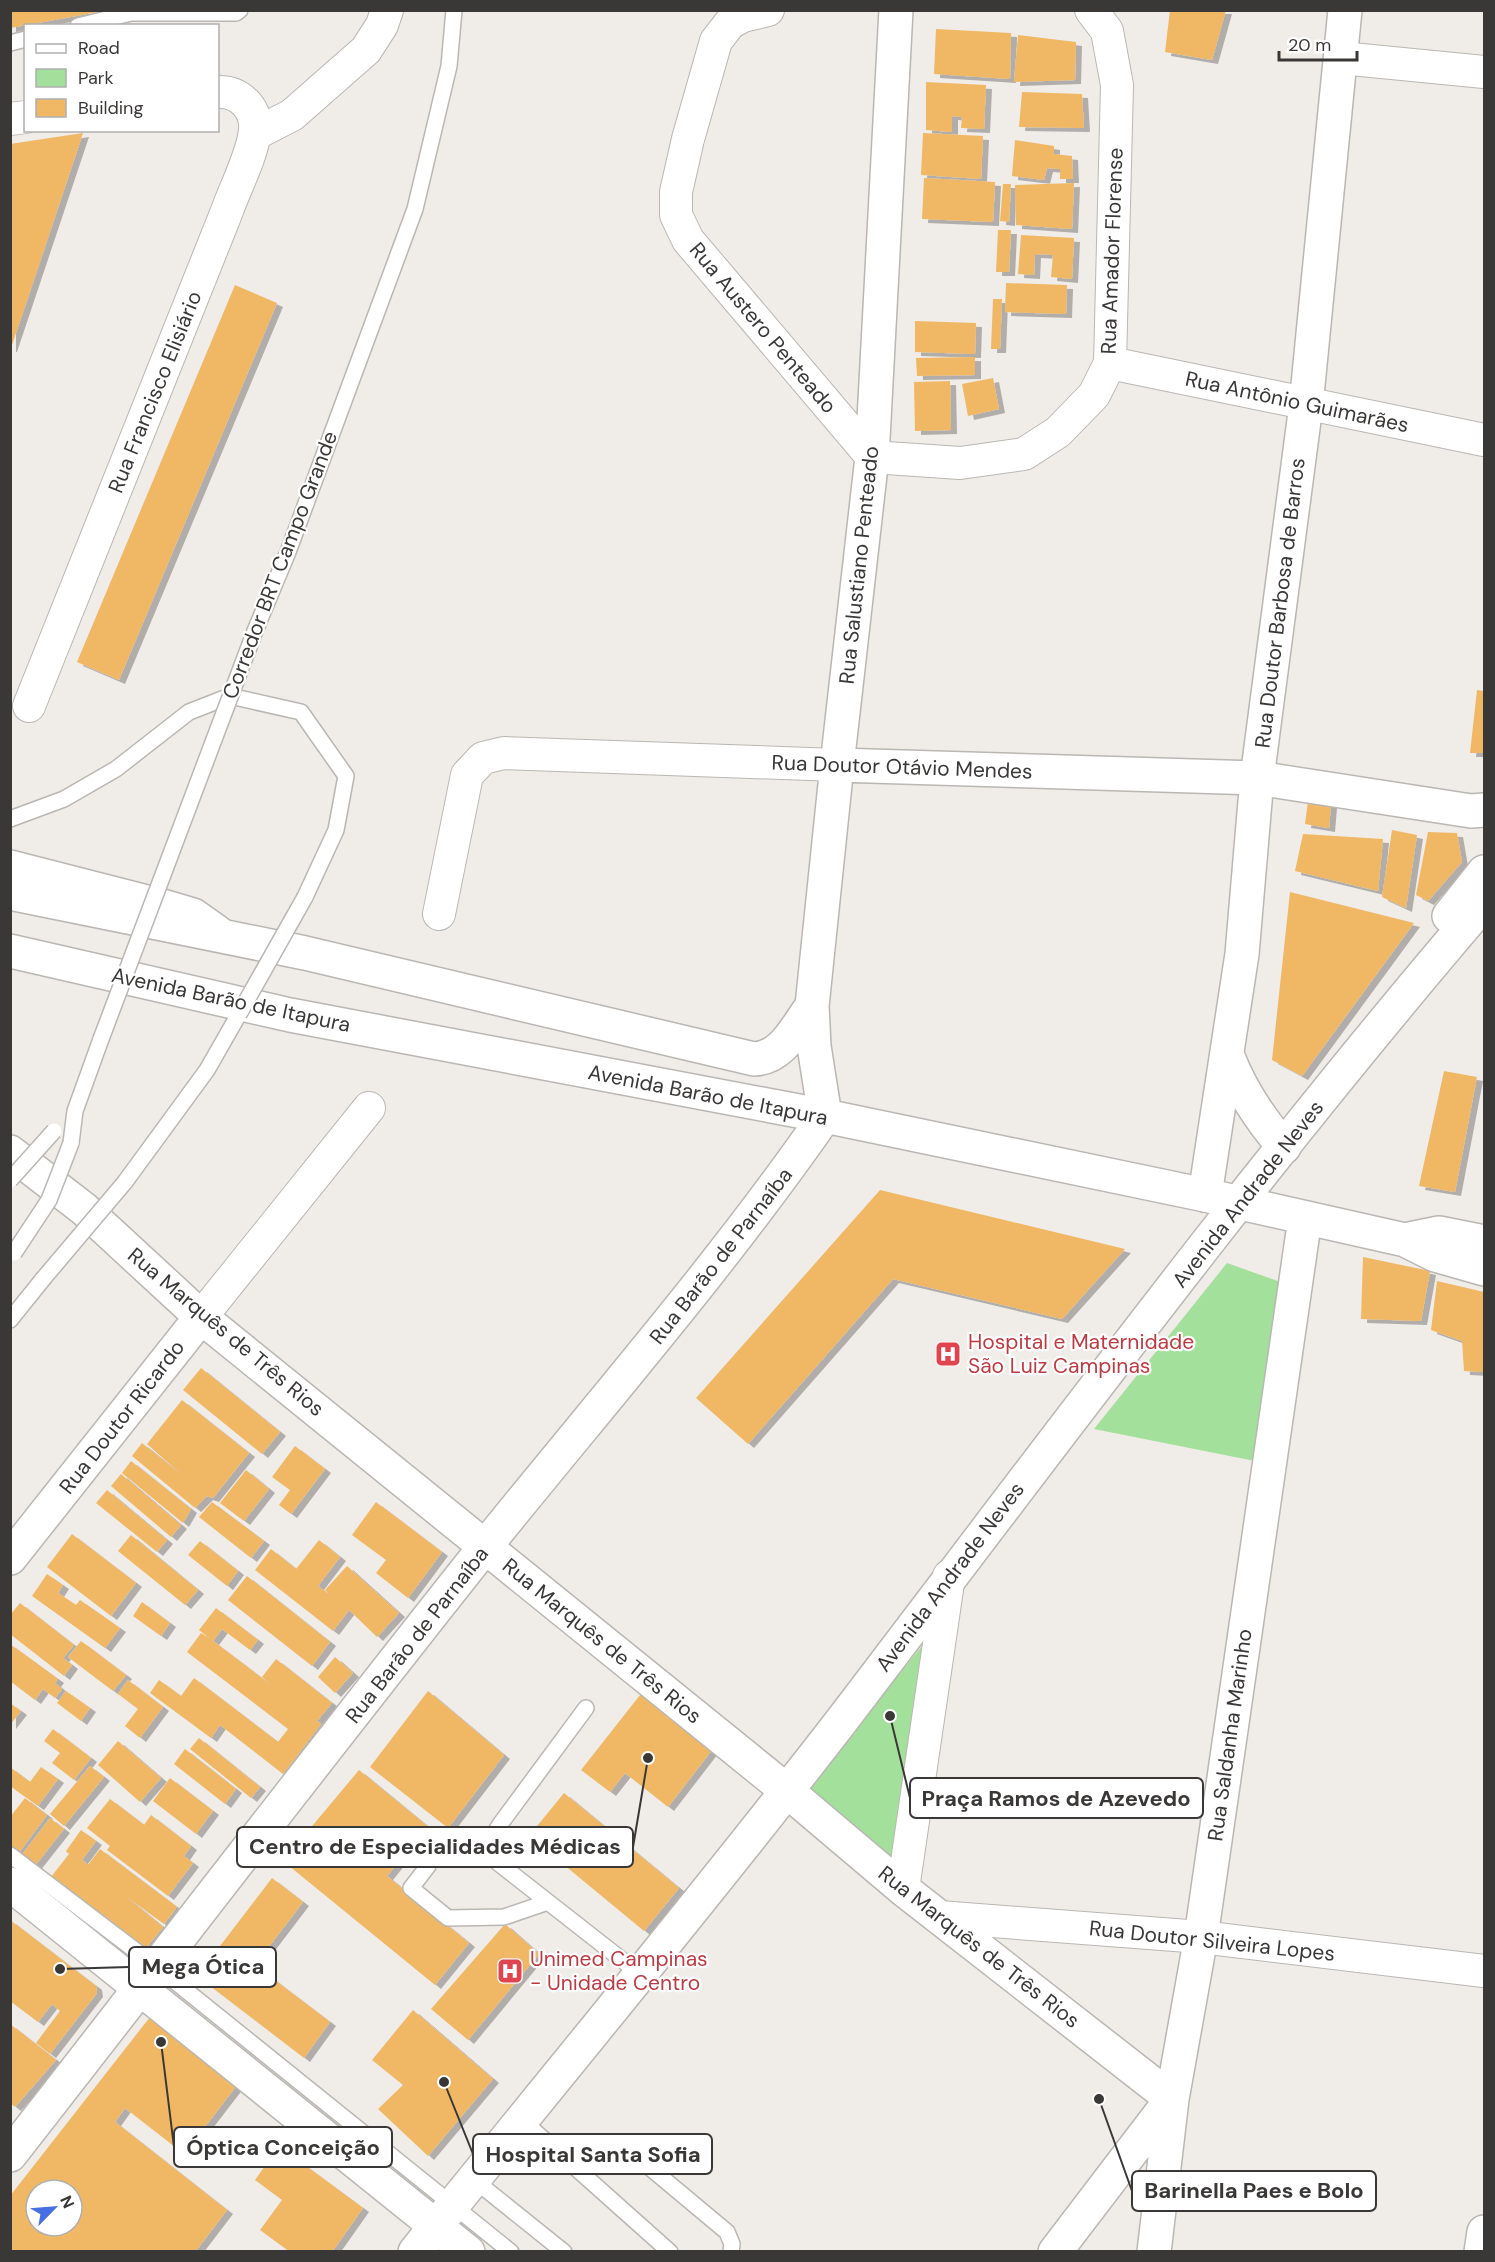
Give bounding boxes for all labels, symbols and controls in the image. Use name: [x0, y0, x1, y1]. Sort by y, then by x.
legend: [24, 24, 219, 132]
scale bar: [1279, 24, 1357, 62]
text: 20 m: [1288, 33, 1331, 57]
text: Road: [78, 36, 120, 60]
text: Park: [78, 66, 114, 90]
text: Building: [78, 96, 143, 120]
street label: Rua Amador Florense: [1094, 147, 1130, 355]
street label: Rua Austero Penteado: [683, 237, 843, 419]
street label: Rua Francisco Elisiário: [102, 287, 208, 497]
street label: Rua Antônio Guimarães: [1183, 365, 1411, 439]
street label: Corredor BRT Campo Grande: [216, 427, 344, 703]
street label: Rua Salustiano Penteado: [833, 445, 885, 685]
street label: Rua Doutor Barbosa de Barros: [1248, 456, 1312, 750]
street label: Rua Doutor Otávio Mendes: [771, 748, 1033, 786]
street label: Avenida Barão de Itapura: [109, 961, 353, 1039]
street label: Avenida Barão de Itapura: [586, 1058, 830, 1132]
street label: Avenida Andrade Neves: [1166, 1094, 1330, 1294]
street label: Rua Barão de Parnaíba: [643, 1162, 799, 1350]
street label: Rua Marquês de Três Rios: [122, 1241, 330, 1423]
place label: Hospital e Maternidade São Luiz Campinas: [968, 1328, 1194, 1380]
street label: Rua Doutor Ricardo: [53, 1334, 191, 1500]
hospital icon: Hospital e Maternidade São Luiz Campinas: [933, 1339, 963, 1369]
street label: Avenida Andrade Neves: [869, 1476, 1031, 1678]
street label: Rua Barão de Parnaíba: [339, 1541, 495, 1729]
street label: Rua Marquês de Três Rios: [497, 1552, 707, 1730]
street label: Rua Saldanha Marinho: [1201, 1627, 1259, 1843]
callout: Praça Ramos de Azevedo: [910, 1778, 1203, 1818]
text: Praça Ramos de Azevedo: [921, 1784, 1191, 1813]
callout: Centro de Especialidades Médicas: [237, 1827, 633, 1867]
text: Centro de Especialidades Médicas: [249, 1832, 621, 1861]
street label: Rua Marquês de Três Rios: [872, 1859, 1086, 2035]
street label: Rua Doutor Silveira Lopes: [1088, 1914, 1336, 1968]
place label: Unimed Campinas - Unidade Centro: [530, 1945, 708, 1997]
callout: Mega Ótica: [129, 1947, 276, 1987]
text: Mega Ótica: [142, 1952, 264, 1981]
hospital icon: Unimed Campinas - Unidade Centro: [495, 1956, 525, 1986]
callout: Óptica Conceição: [174, 2127, 392, 2167]
text: Óptica Conceição: [186, 2133, 380, 2162]
callout: Hospital Santa Sofia: [473, 2134, 712, 2174]
text: Hospital Santa Sofia: [485, 2140, 701, 2169]
callout: Barinella Paes e Bolo: [1132, 2171, 1376, 2211]
text: Barinella Paes e Bolo: [1144, 2176, 1364, 2205]
north arrow: [24, 2178, 84, 2238]
text: N: [55, 2192, 79, 2212]

